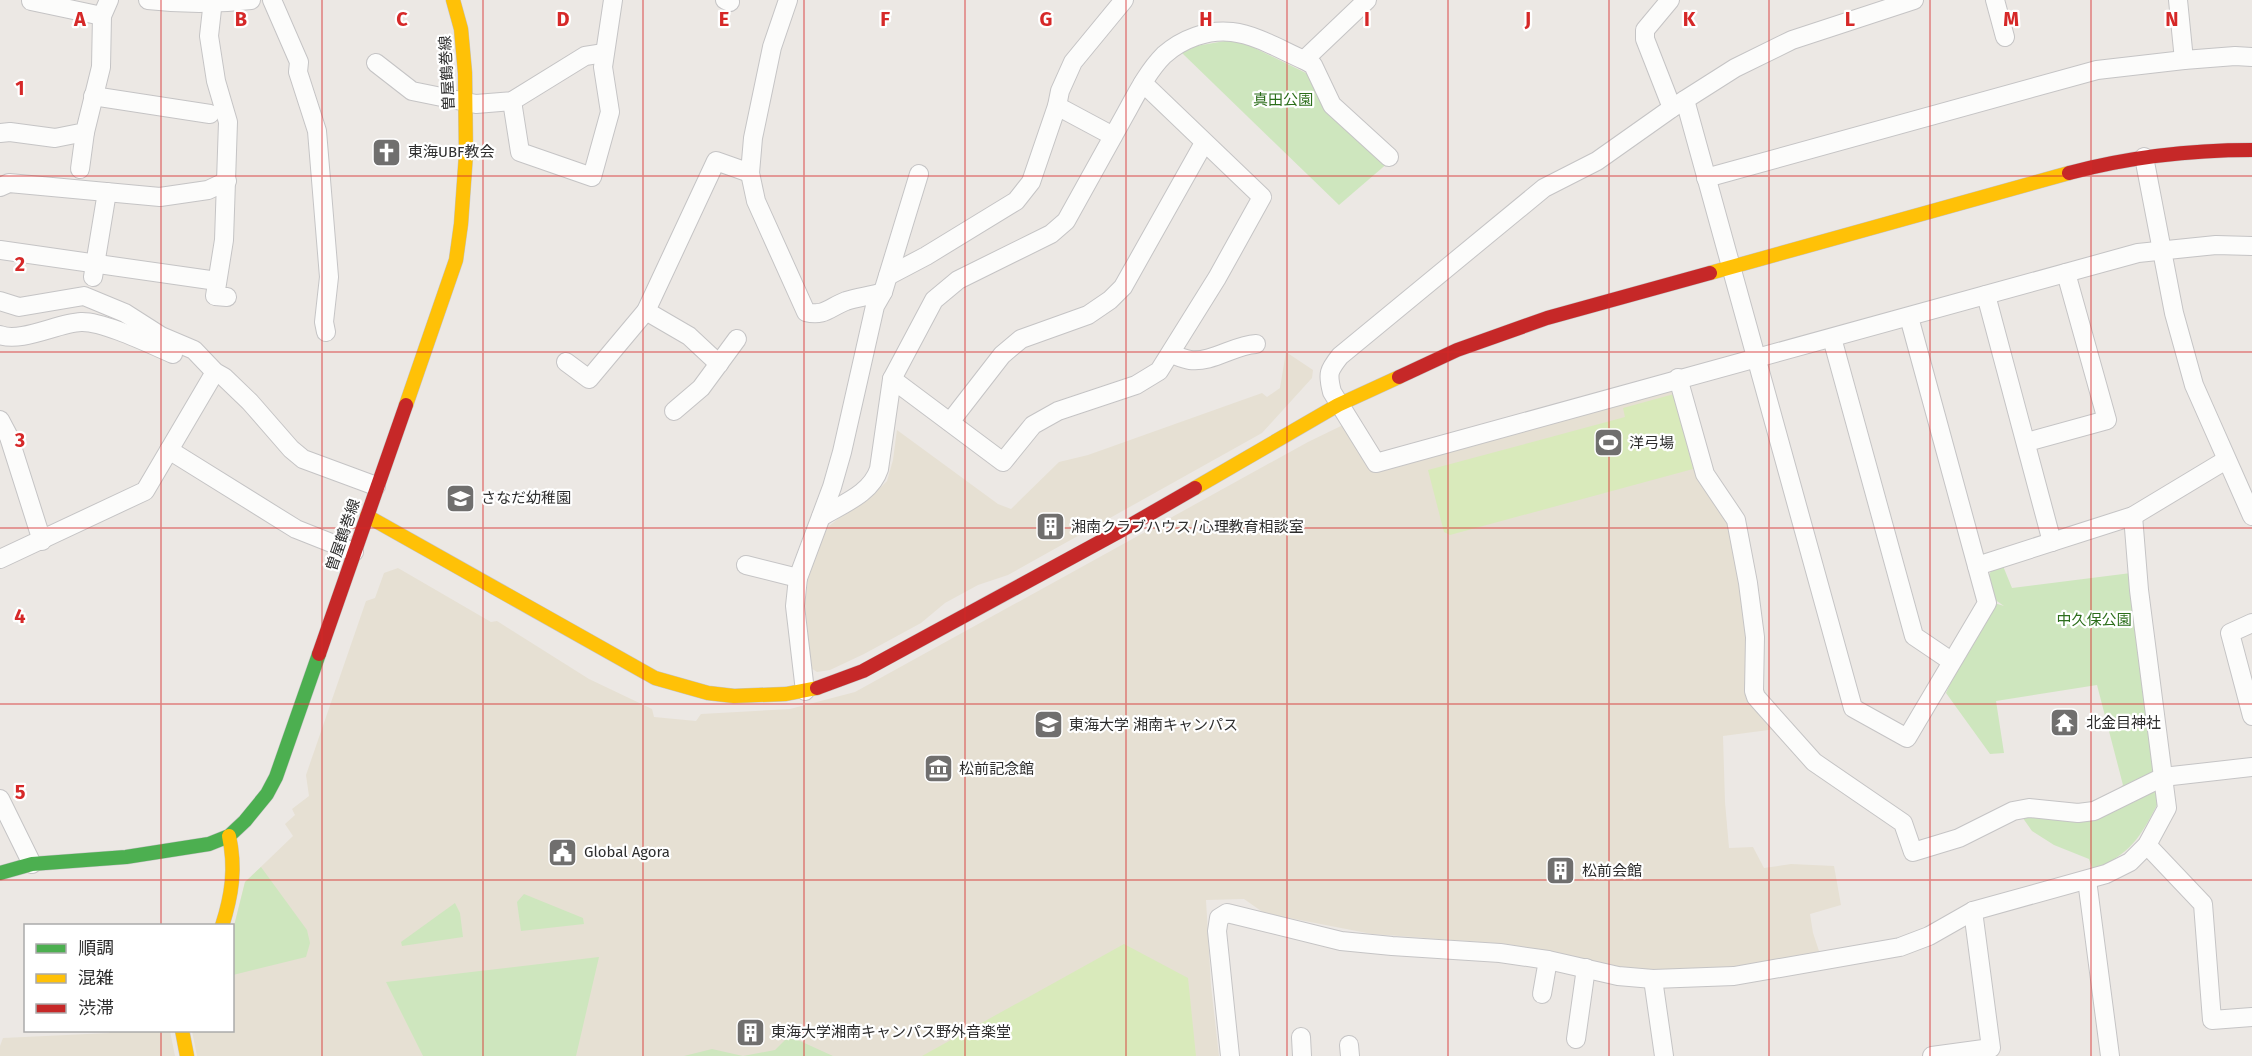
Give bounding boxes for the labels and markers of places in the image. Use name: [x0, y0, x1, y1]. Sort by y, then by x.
church icon: 東海UBF教会: [371, 136, 403, 168]
place label: 東海UBF教会: [408, 143, 494, 161]
sports icon: 洋弓場: [1592, 427, 1624, 459]
place label: 洋弓場: [1629, 434, 1674, 452]
school or university icon: さなだ幼稚園: [444, 482, 476, 514]
place label: さなだ幼稚園: [481, 489, 571, 507]
building icon: 湘南クラブハウス/心理教育相談室: [1034, 511, 1066, 543]
place label: 湘南クラブハウス/心理教育相談室: [1071, 518, 1304, 536]
temple icon: 北金目神社: [2049, 707, 2081, 739]
school or university icon: 東海大学 湘南キャンパス: [1032, 709, 1064, 741]
place label: 北金目神社: [2086, 714, 2161, 732]
place label: 東海大学 湘南キャンパス: [1069, 716, 1238, 734]
museum icon: 松前記念館: [922, 753, 954, 785]
place label: 松前記念館: [959, 760, 1034, 778]
public building icon: Global Agora: [547, 836, 579, 868]
place label: Global Agora: [584, 843, 670, 861]
building icon: 松前会館: [1545, 855, 1577, 887]
place label: 松前会館: [1582, 862, 1642, 880]
building icon: 東海大学湘南キャンパス野外音楽堂: [734, 1016, 766, 1048]
place label: 東海大学湘南キャンパス野外音楽堂: [771, 1023, 1011, 1041]

